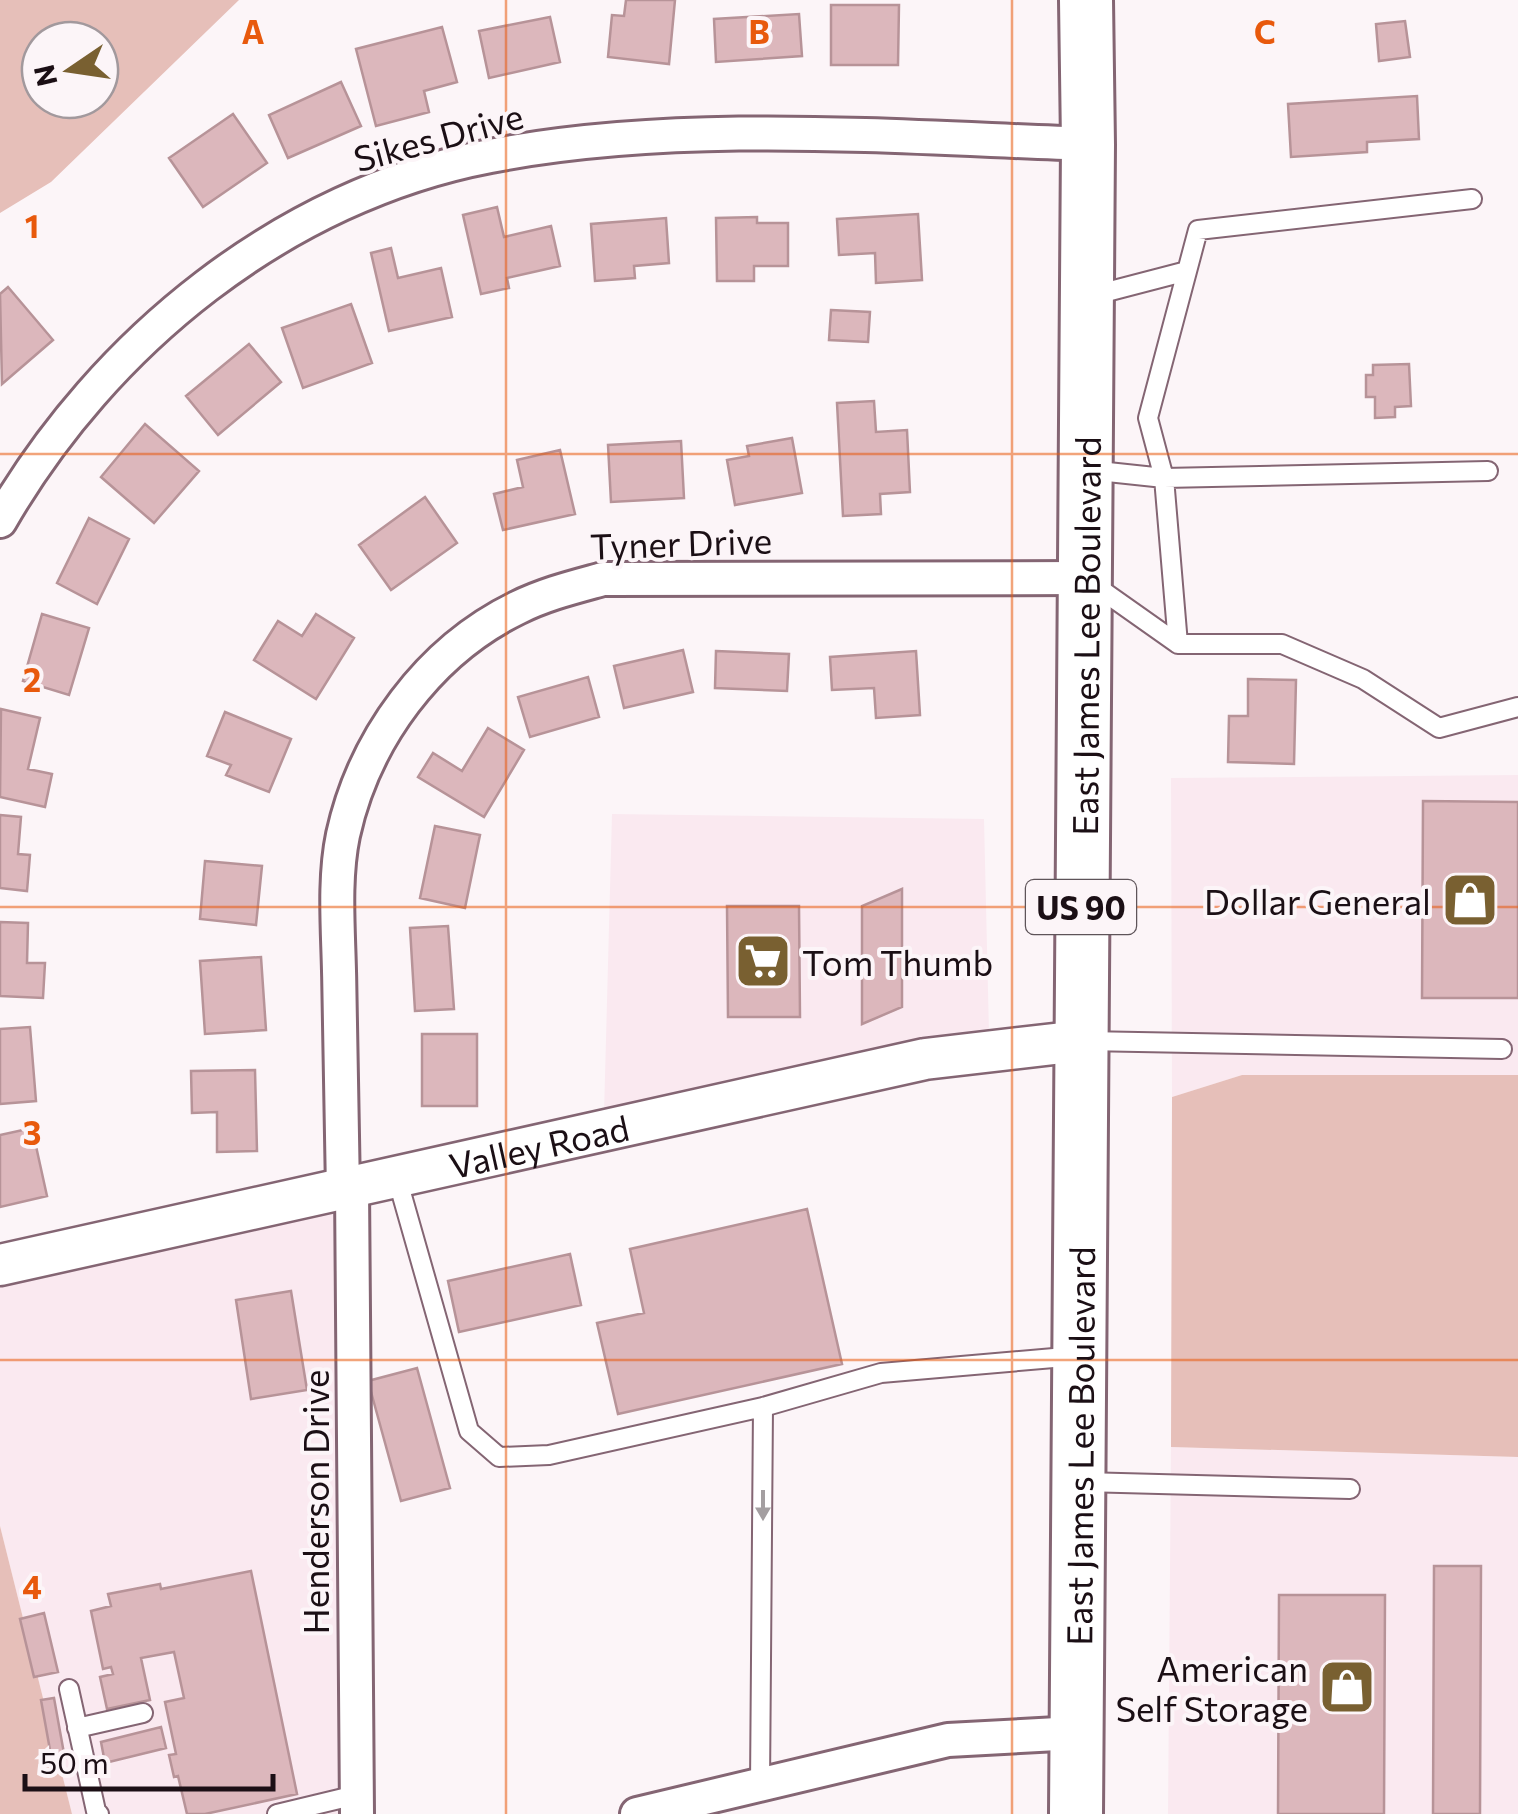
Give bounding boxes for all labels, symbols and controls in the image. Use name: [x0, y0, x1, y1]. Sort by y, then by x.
text: A: [242, 11, 265, 51]
text: B: [748, 11, 770, 51]
text: C: [1254, 11, 1276, 51]
north arrow: [20, 20, 120, 120]
text: N: [26, 62, 64, 90]
street label: Sikes Drive: [349, 93, 527, 179]
text: 1: [25, 205, 39, 245]
street label: East James Lee Boulevard: [1062, 436, 1107, 836]
street label: Tyner Drive: [589, 517, 773, 567]
text: 2: [23, 659, 41, 699]
shop icon: Dollar General: [1440, 870, 1500, 930]
place label: Dollar General: [1204, 879, 1431, 922]
road number: US 90: [1026, 880, 1136, 934]
supermarket icon: Tom Thumb: [733, 931, 793, 991]
place label: Tom Thumb: [802, 940, 993, 983]
street label: Valley Road: [445, 1104, 633, 1186]
text: 3: [23, 1112, 41, 1152]
street label: East James Lee Boulevard: [1056, 1246, 1102, 1646]
street label: Henderson Drive: [293, 1370, 336, 1634]
one-way arrow: [754, 1489, 770, 1521]
text: 4: [22, 1566, 42, 1606]
place label: American Self Storage: [1115, 1646, 1308, 1729]
shop icon: American Self Storage: [1317, 1657, 1377, 1717]
scale bar: [25, 1729, 272, 1791]
text: 50 m: [40, 1743, 109, 1780]

